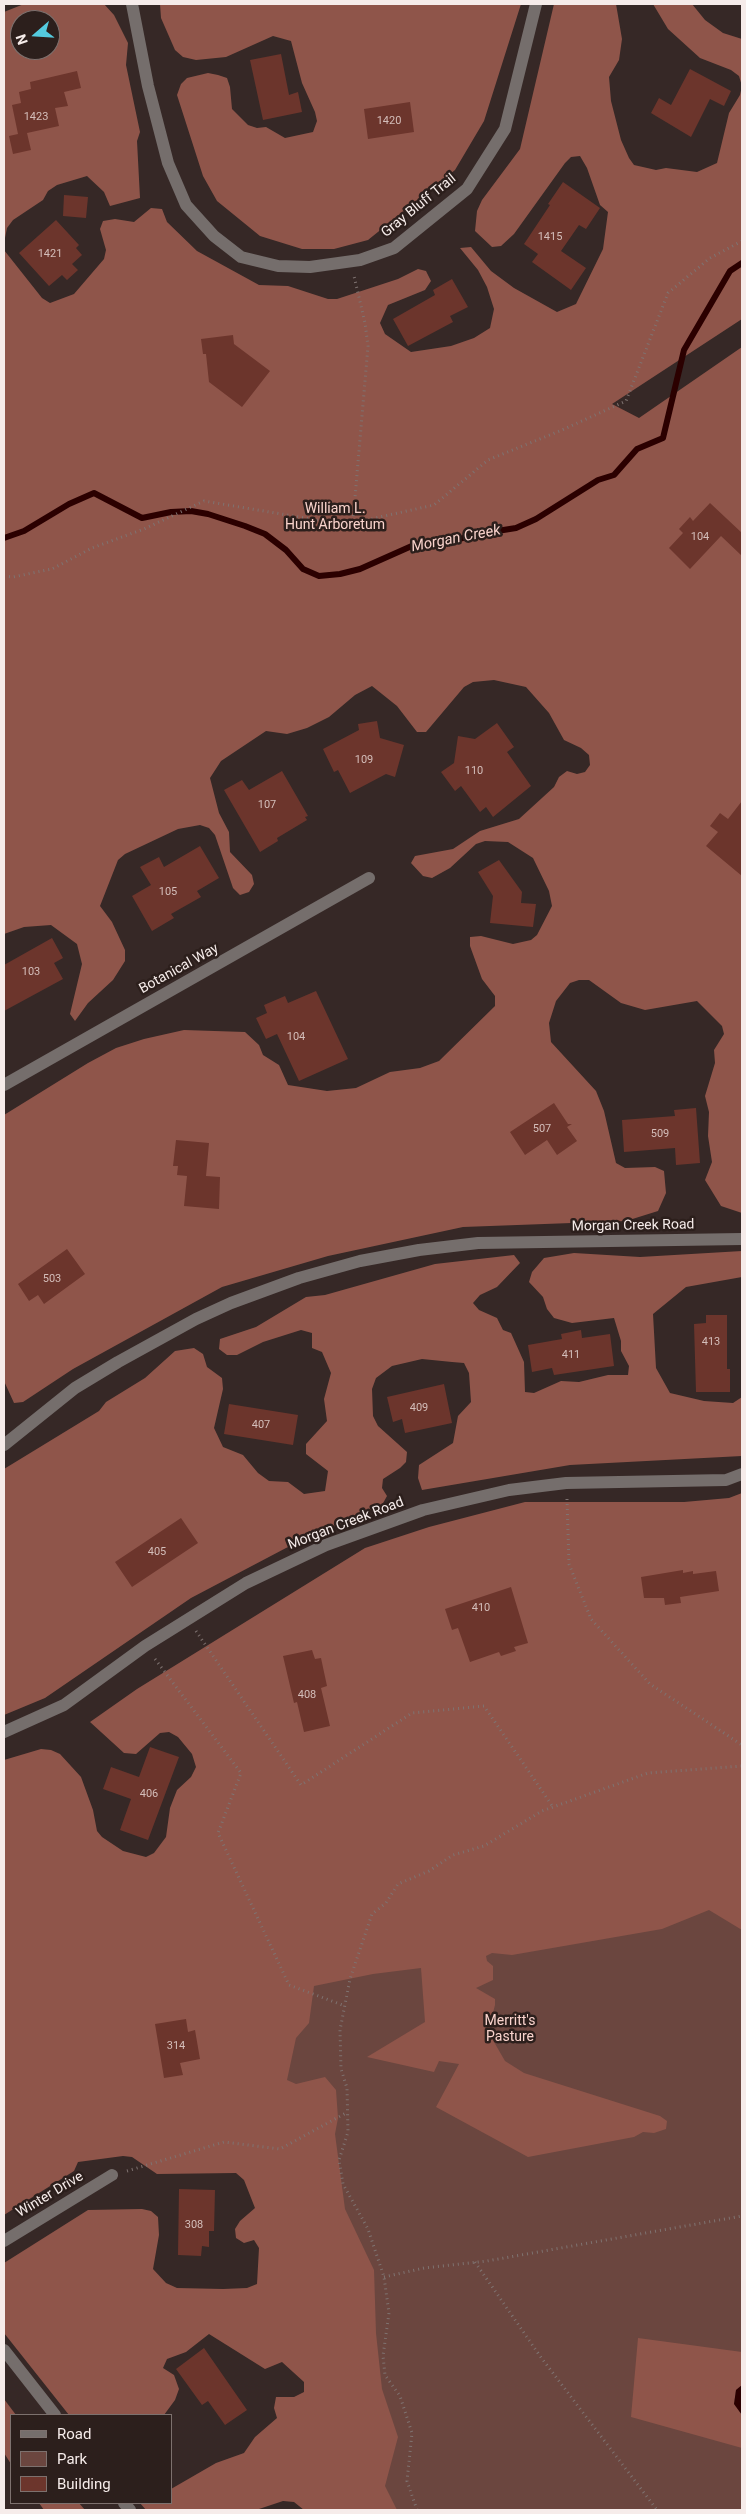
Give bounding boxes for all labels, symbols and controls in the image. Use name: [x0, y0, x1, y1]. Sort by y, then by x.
north arrow: [10, 10, 60, 60]
text: N: [13, 32, 31, 47]
house number: 1423: [24, 110, 48, 124]
house number: 1420: [377, 114, 401, 128]
street label: Gray Bluff Trail: [378, 171, 460, 241]
house number: 1415: [538, 230, 562, 244]
house number: 1421: [38, 247, 62, 261]
park label: William L. Hunt Arboretum: [285, 501, 385, 534]
water label: Morgan Creek: [410, 522, 502, 556]
house number: 104: [691, 530, 709, 544]
house number: 109: [355, 753, 373, 767]
house number: 110: [465, 764, 483, 778]
house number: 107: [258, 798, 276, 812]
house number: 105: [159, 885, 177, 899]
street label: Botanical Way: [136, 940, 222, 998]
house number: 103: [22, 965, 40, 979]
house number: 104: [287, 1030, 305, 1044]
house number: 507: [533, 1122, 551, 1136]
house number: 509: [651, 1127, 669, 1141]
street label: Morgan Creek Road: [571, 1217, 695, 1235]
house number: 503: [43, 1272, 61, 1286]
house number: 413: [702, 1335, 720, 1349]
house number: 411: [562, 1348, 580, 1362]
house number: 409: [410, 1401, 428, 1415]
house number: 407: [252, 1418, 270, 1432]
street label: Morgan Creek Road: [286, 1494, 406, 1554]
house number: 405: [148, 1545, 166, 1559]
house number: 410: [472, 1601, 490, 1615]
house number: 408: [298, 1688, 316, 1702]
house number: 406: [140, 1787, 158, 1801]
park label: Merritt's Pasture: [485, 2013, 535, 2045]
house number: 314: [167, 2039, 185, 2053]
street label: Winter Drive: [13, 2168, 87, 2222]
house number: 308: [185, 2218, 203, 2232]
legend: [10, 2414, 172, 2504]
text: Road: [57, 2425, 91, 2443]
text: Park: [57, 2450, 87, 2468]
text: Building: [57, 2475, 111, 2493]

